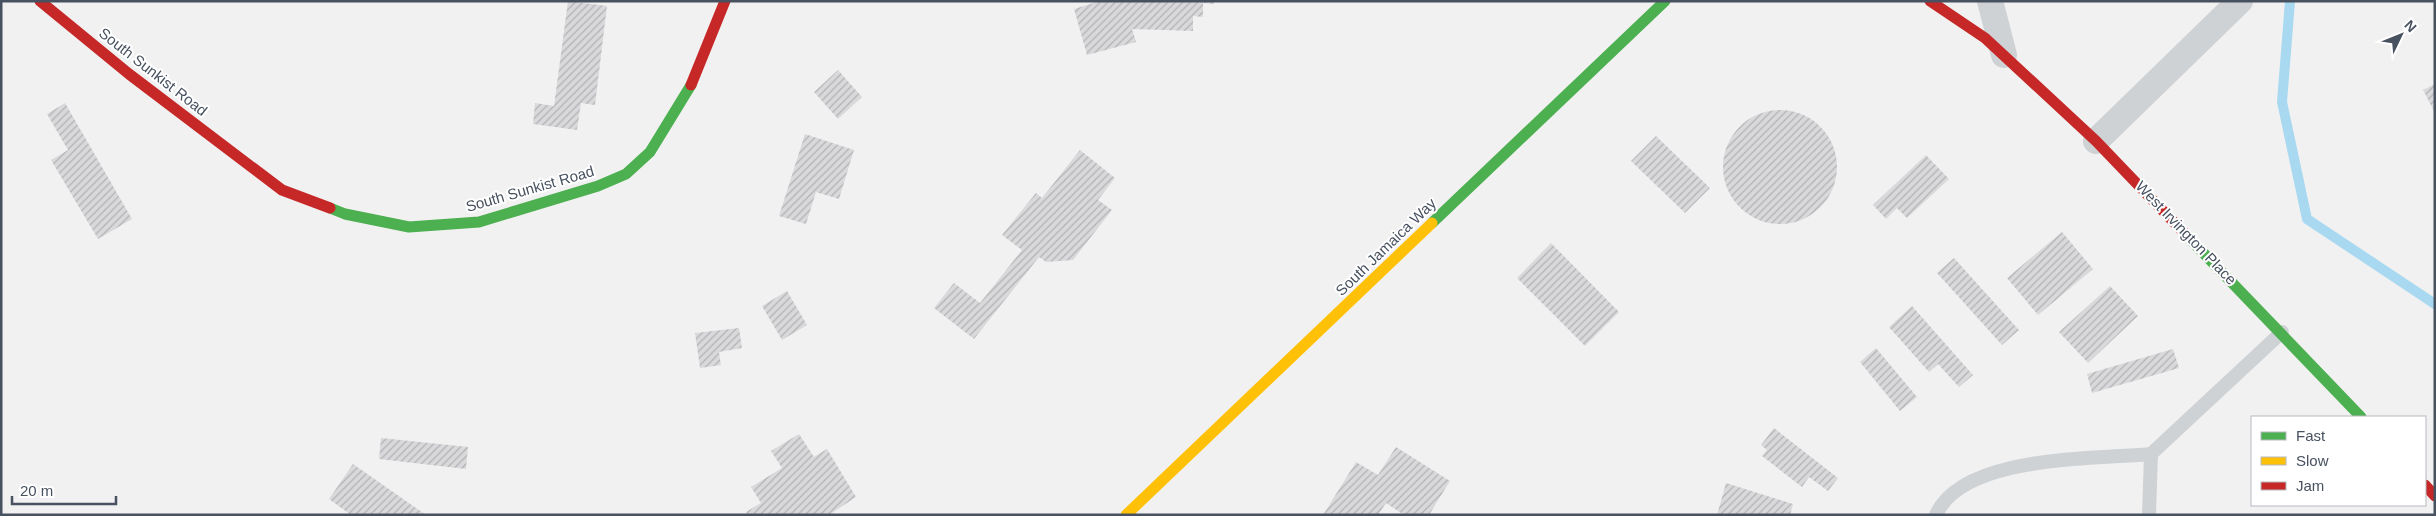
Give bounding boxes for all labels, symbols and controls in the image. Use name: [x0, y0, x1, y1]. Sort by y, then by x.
north arrow: [2376, 10, 2426, 60]
text: N: [2401, 17, 2420, 35]
street label: South Sunkist Road: [96, 24, 211, 119]
street label: South Sunkist Road: [464, 162, 596, 215]
street label: West Irvington Place: [2133, 177, 2240, 288]
street label: South Jamaica Way: [1332, 194, 1440, 299]
legend: [2251, 416, 2426, 506]
text: Fast: [2296, 427, 2326, 444]
text: Slow: [2296, 452, 2329, 469]
scale bar: [12, 474, 116, 506]
text: Jam: [2296, 477, 2324, 494]
text: 20 m: [20, 482, 53, 499]

